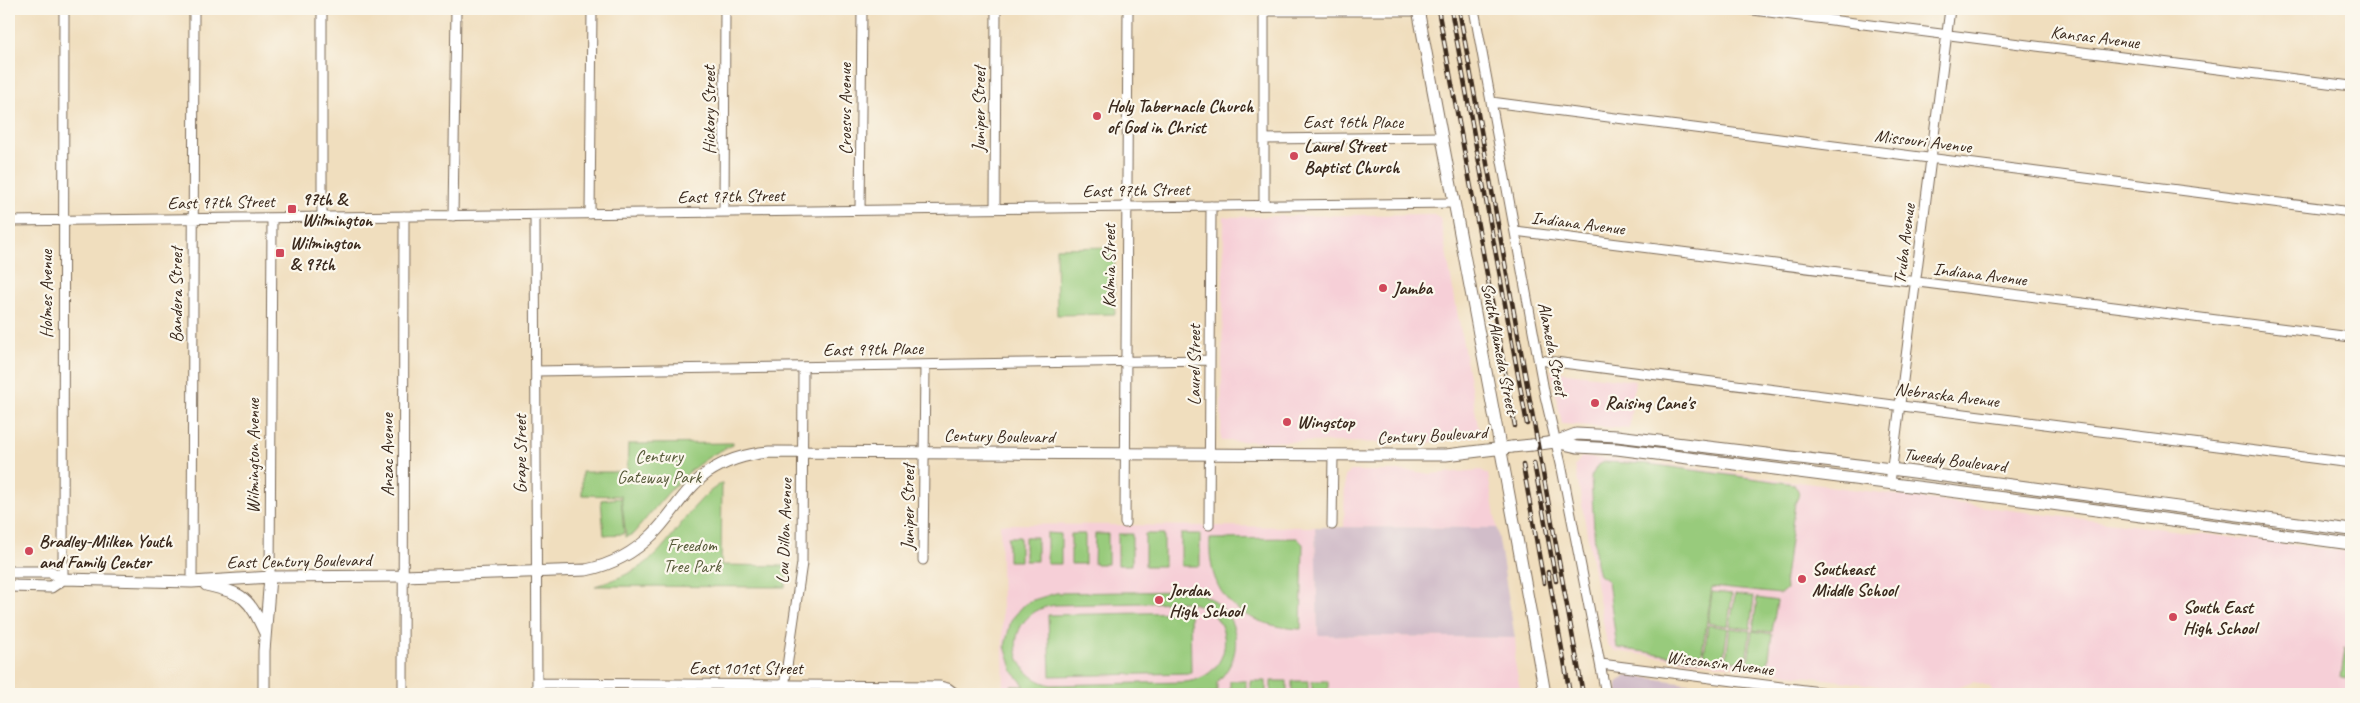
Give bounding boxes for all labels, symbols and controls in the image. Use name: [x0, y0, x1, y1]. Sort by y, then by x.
street label: Kansas Avenue: [2049, 21, 2142, 54]
street label: Croesus Avenue: [834, 62, 856, 155]
street label: Juniper Street: [968, 63, 990, 153]
street label: Hickory Street: [698, 64, 720, 154]
place label: Holy Tabernacle Church of God in Christ: [1107, 95, 1254, 138]
marker: Holy Tabernacle Church of God in Christ: [1091, 110, 1103, 122]
street label: East 96th Place: [1303, 111, 1404, 133]
street label: Missouri Avenue: [1873, 124, 1974, 158]
place label: Laurel Street Baptist Church: [1304, 135, 1400, 178]
marker: Laurel Street Baptist Church: [1288, 150, 1300, 162]
street label: East 97th Street: [1082, 178, 1192, 202]
street label: East 97th Street: [677, 184, 787, 208]
place label: 97th & Wilmington: [302, 188, 374, 231]
street label: East 97th Street: [167, 190, 277, 214]
street label: Truba Avenue: [1888, 202, 1920, 285]
marker: 97th & Wilmington: [286, 203, 298, 215]
street label: Indiana Avenue: [1530, 206, 1627, 240]
street label: Kalmia Street: [1098, 222, 1120, 308]
place label: Wilmington & 97th: [290, 232, 362, 275]
street label: Bandera Street: [165, 244, 187, 343]
marker: Wilmington & 97th: [274, 247, 286, 259]
street label: Holmes Avenue: [35, 249, 57, 338]
street label: Indiana Avenue: [1932, 257, 2029, 291]
place label: Jamba: [1391, 277, 1434, 299]
street label: South Alameda Street: [1477, 281, 1524, 417]
marker: Jamba: [1377, 282, 1389, 294]
street label: Alameda Street: [1533, 300, 1573, 401]
street label: Laurel Street: [1183, 323, 1205, 405]
street label: East 99th Place: [823, 337, 924, 361]
street label: Nebraska Avenue: [1894, 378, 2001, 412]
place label: Raising Cane's: [1605, 392, 1696, 414]
street label: Wilmington Avenue: [242, 397, 264, 513]
marker: Raising Cane's: [1589, 397, 1601, 409]
place label: Wingstop: [1297, 411, 1356, 433]
street label: Anzac Avenue: [376, 412, 398, 497]
street label: Grape Street: [509, 413, 531, 493]
marker: Wingstop: [1281, 416, 1293, 428]
street label: Century Boulevard: [1376, 421, 1491, 449]
street label: Century Boulevard: [944, 424, 1057, 448]
street label: Tweedy Boulevard: [1902, 443, 2011, 478]
park label: Century Gateway Park: [617, 445, 703, 488]
street label: Juniper Street: [897, 461, 919, 551]
street label: Lou Dillon Avenue: [771, 477, 797, 584]
place label: Bradley-Milken Youth and Family Center: [39, 530, 173, 573]
park label: Freedom Tree Park: [663, 534, 722, 577]
marker: Bradley-Milken Youth and Family Center: [23, 545, 35, 557]
street label: East Century Boulevard: [227, 549, 374, 573]
place label: Southeast Middle School: [1812, 558, 1900, 601]
marker: Southeast Middle School: [1796, 573, 1808, 585]
place label: Jordan High School: [1167, 579, 1247, 622]
marker: Jordan High School: [1153, 594, 1165, 606]
place label: South East High School: [2183, 596, 2261, 639]
marker: South East High School: [2167, 611, 2179, 623]
street label: Wisconsin Avenue: [1665, 646, 1776, 681]
street label: East 101st Street: [689, 657, 805, 679]

